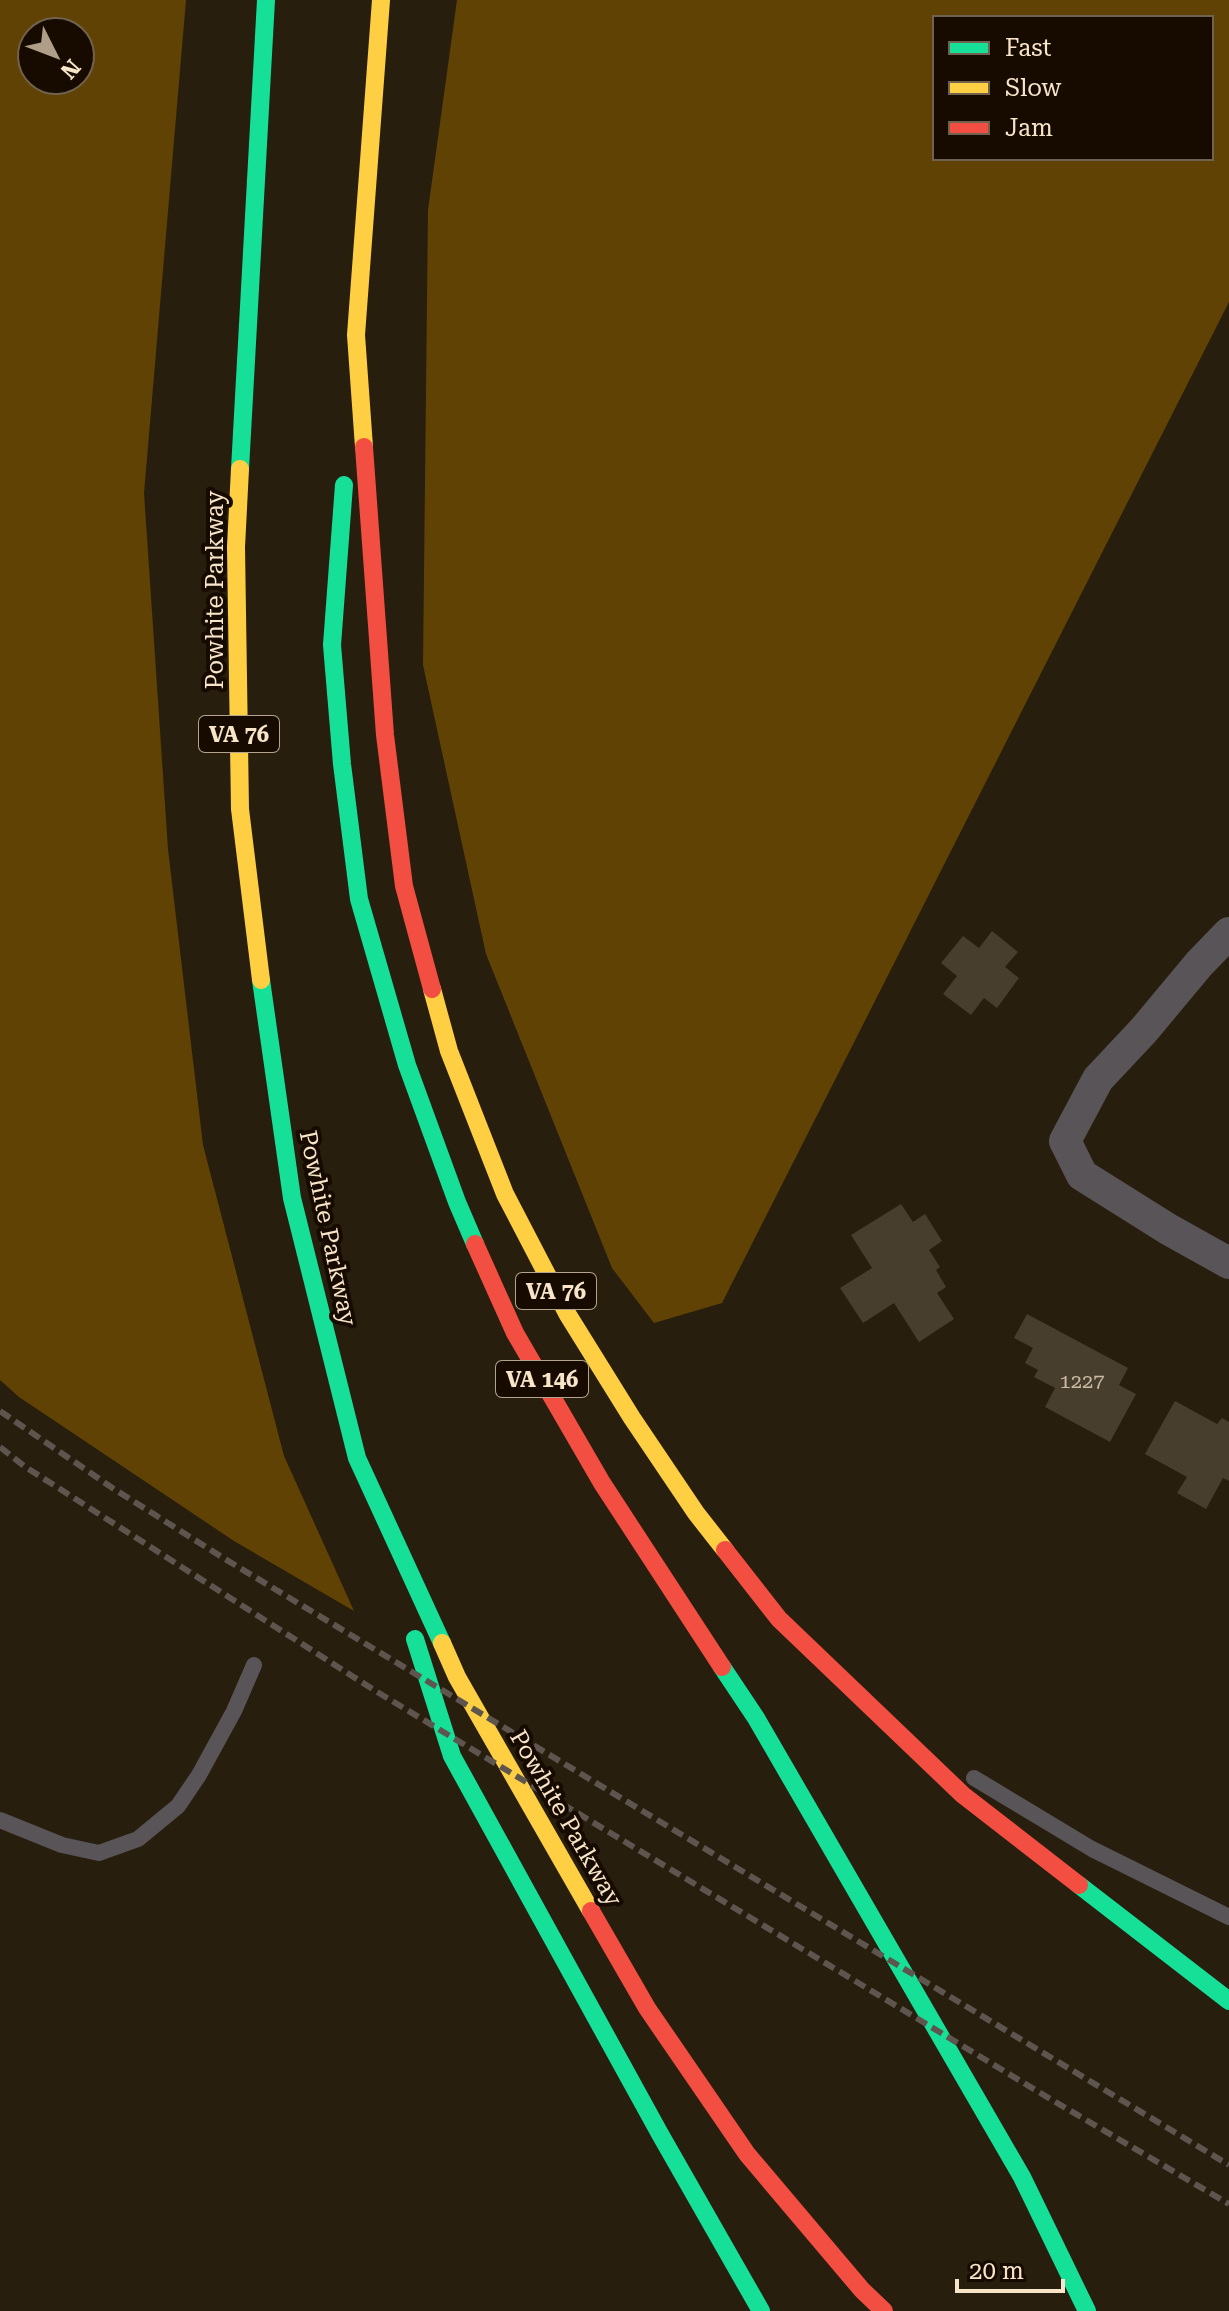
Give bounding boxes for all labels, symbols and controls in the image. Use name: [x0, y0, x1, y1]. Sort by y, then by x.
north arrow: [16, 16, 96, 96]
legend: [933, 16, 1213, 160]
text: Fast: [1005, 34, 1052, 62]
text: N: [55, 54, 85, 84]
text: Slow: [1005, 74, 1062, 102]
text: Jam: [1005, 114, 1053, 142]
street label: Powhite Parkway: [201, 490, 229, 689]
road number: VA 76: [199, 716, 279, 752]
street label: Powhite Parkway: [294, 1128, 363, 1329]
road number: VA 76: [516, 1273, 596, 1309]
road number: VA 146: [496, 1361, 588, 1397]
house number: 1227: [1060, 1369, 1104, 1393]
street label: Powhite Parkway: [504, 1725, 628, 1912]
scale bar: [957, 2243, 1063, 2293]
text: 20 m: [969, 2257, 1024, 2285]

